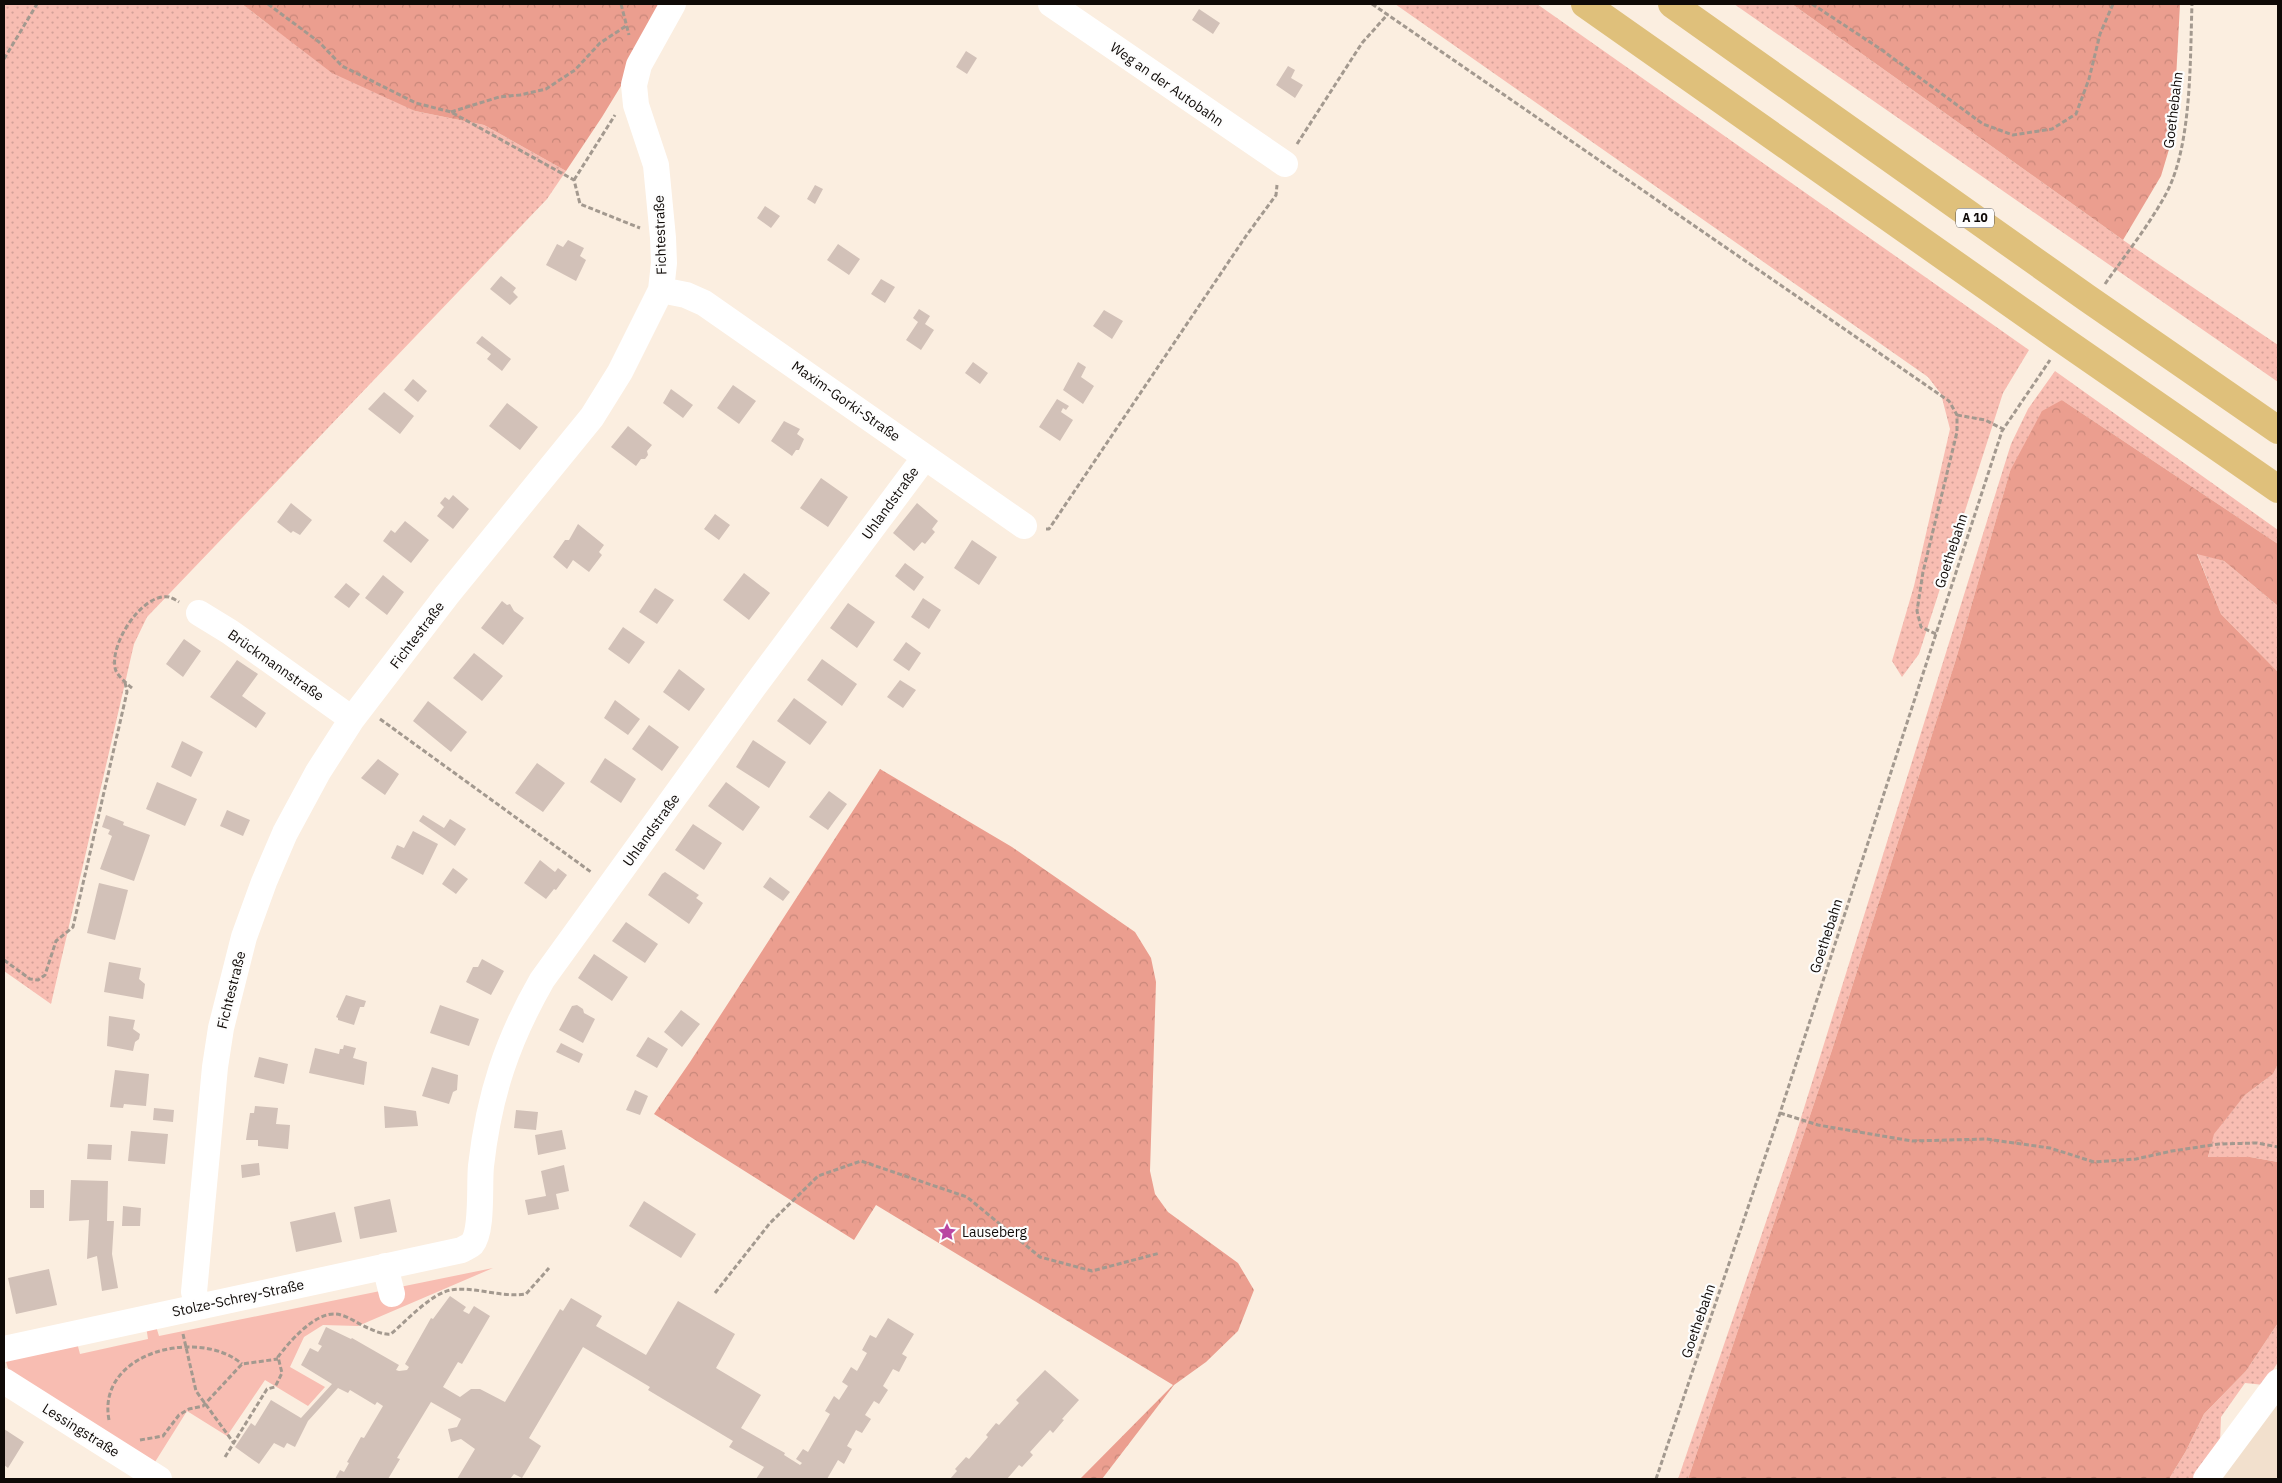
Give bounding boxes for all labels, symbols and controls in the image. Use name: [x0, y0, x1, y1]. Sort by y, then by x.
street label: Weg an der Autobahn: [1107, 38, 1227, 130]
street label: Goethebahn: [2159, 71, 2187, 149]
street label: Fichtestraße: [650, 195, 670, 275]
road number: A 10: [1956, 208, 1994, 228]
street label: Maxim-Gorki-Straße: [788, 357, 904, 445]
street label: Uhlandstraße: [858, 463, 923, 543]
street label: Goethebahn: [1930, 511, 1972, 591]
street label: Fichtestraße: [386, 598, 448, 672]
street label: Brückmannstraße: [225, 625, 328, 705]
street label: Uhlandstraße: [619, 790, 684, 870]
street label: Goethebahn: [1805, 896, 1847, 976]
street label: Fichtestraße: [213, 949, 249, 1031]
place icon: Lauseberg: [936, 1221, 958, 1243]
place label: Lauseberg: [962, 1223, 1028, 1241]
street label: Stolze-Schrey-Straße: [170, 1275, 306, 1321]
street label: Goethebahn: [1677, 1282, 1719, 1360]
street label: Lessingstraße: [39, 1399, 123, 1461]

